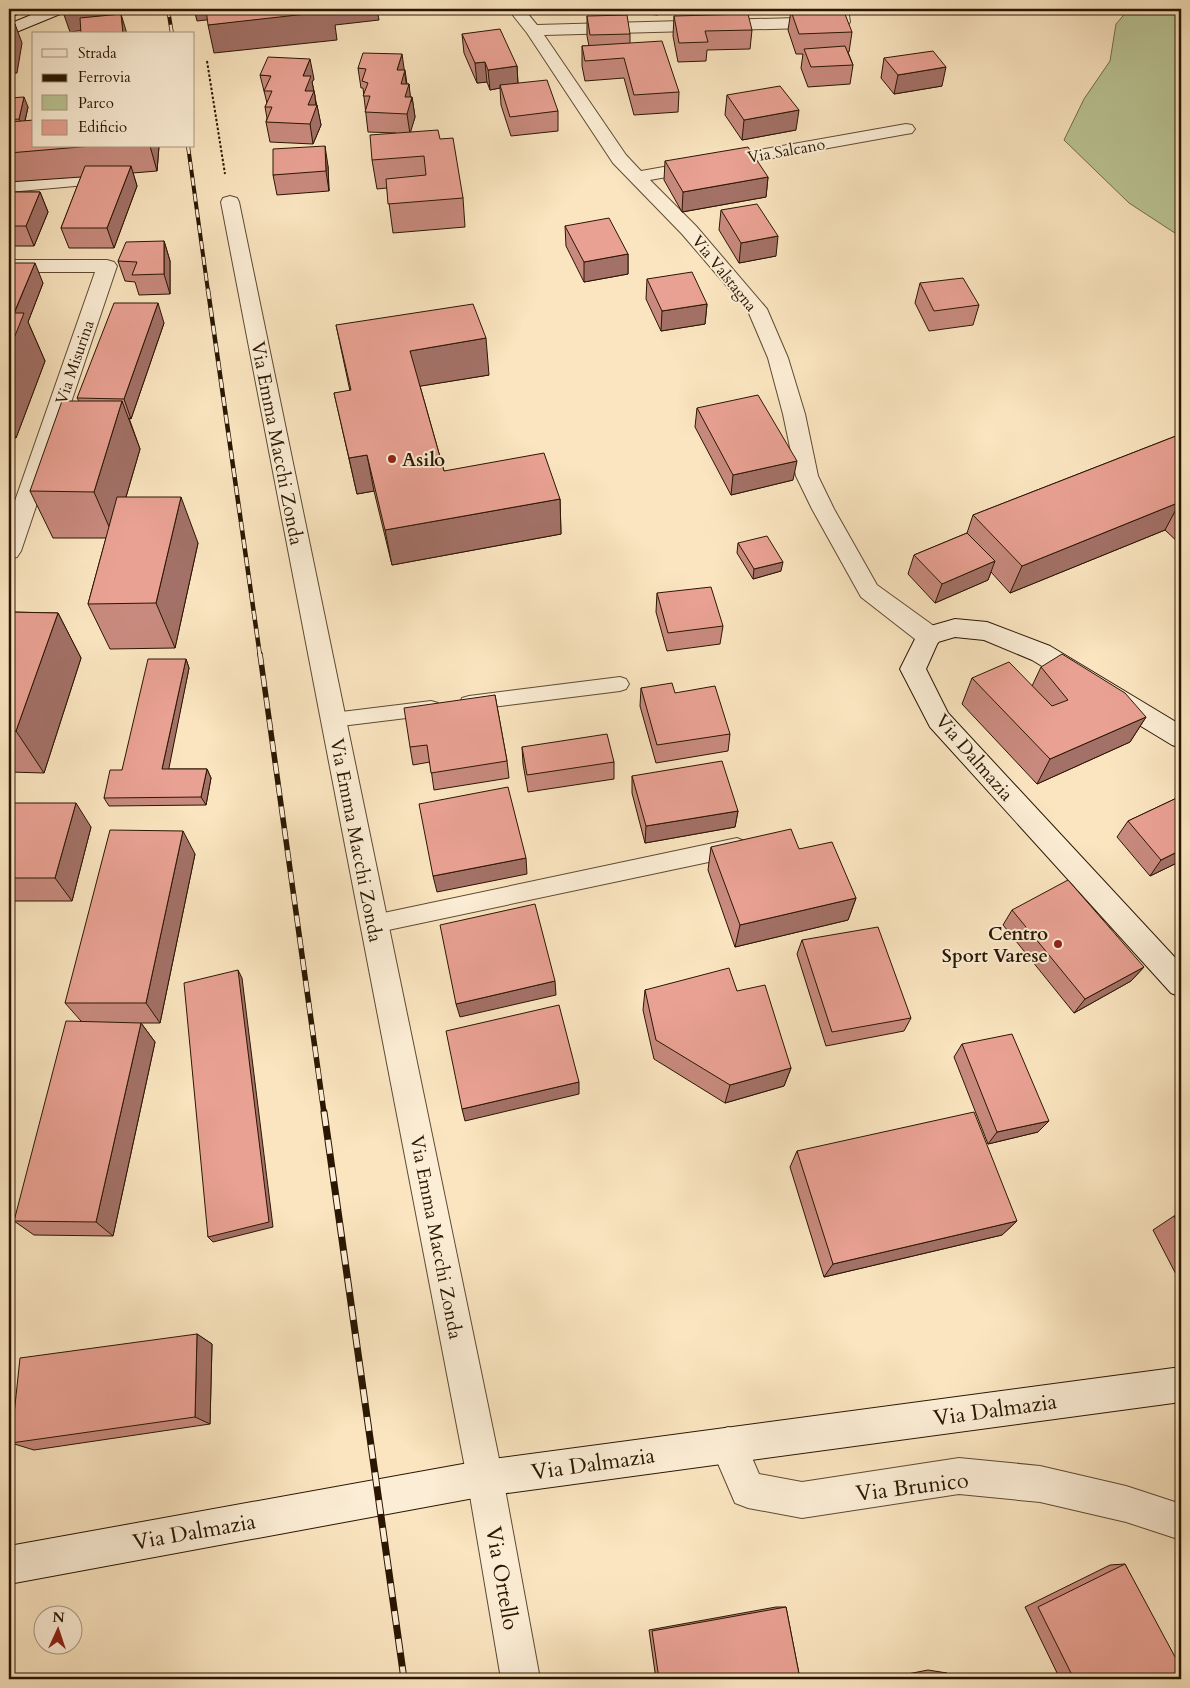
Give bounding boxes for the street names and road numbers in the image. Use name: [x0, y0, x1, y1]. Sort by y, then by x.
street label: Via Salcano: [746, 133, 827, 169]
street label: Via Valstagna: [687, 231, 762, 317]
street label: Via Misurina: [50, 317, 100, 407]
street label: Via Emma Macchi Zonda: [245, 339, 310, 547]
street label: Via Dalmazia: [929, 709, 1019, 807]
street label: Via Emma Macchi Zonda: [324, 736, 389, 944]
street label: Via Emma Macchi Zonda: [404, 1133, 469, 1341]
street label: Via Dalmazia: [931, 1386, 1059, 1434]
street label: Via Dalmazia: [529, 1440, 657, 1488]
street label: Via Brunico: [854, 1465, 970, 1509]
street label: Via Dalmazia: [130, 1506, 259, 1558]
street label: Via Ortello: [478, 1524, 526, 1633]

